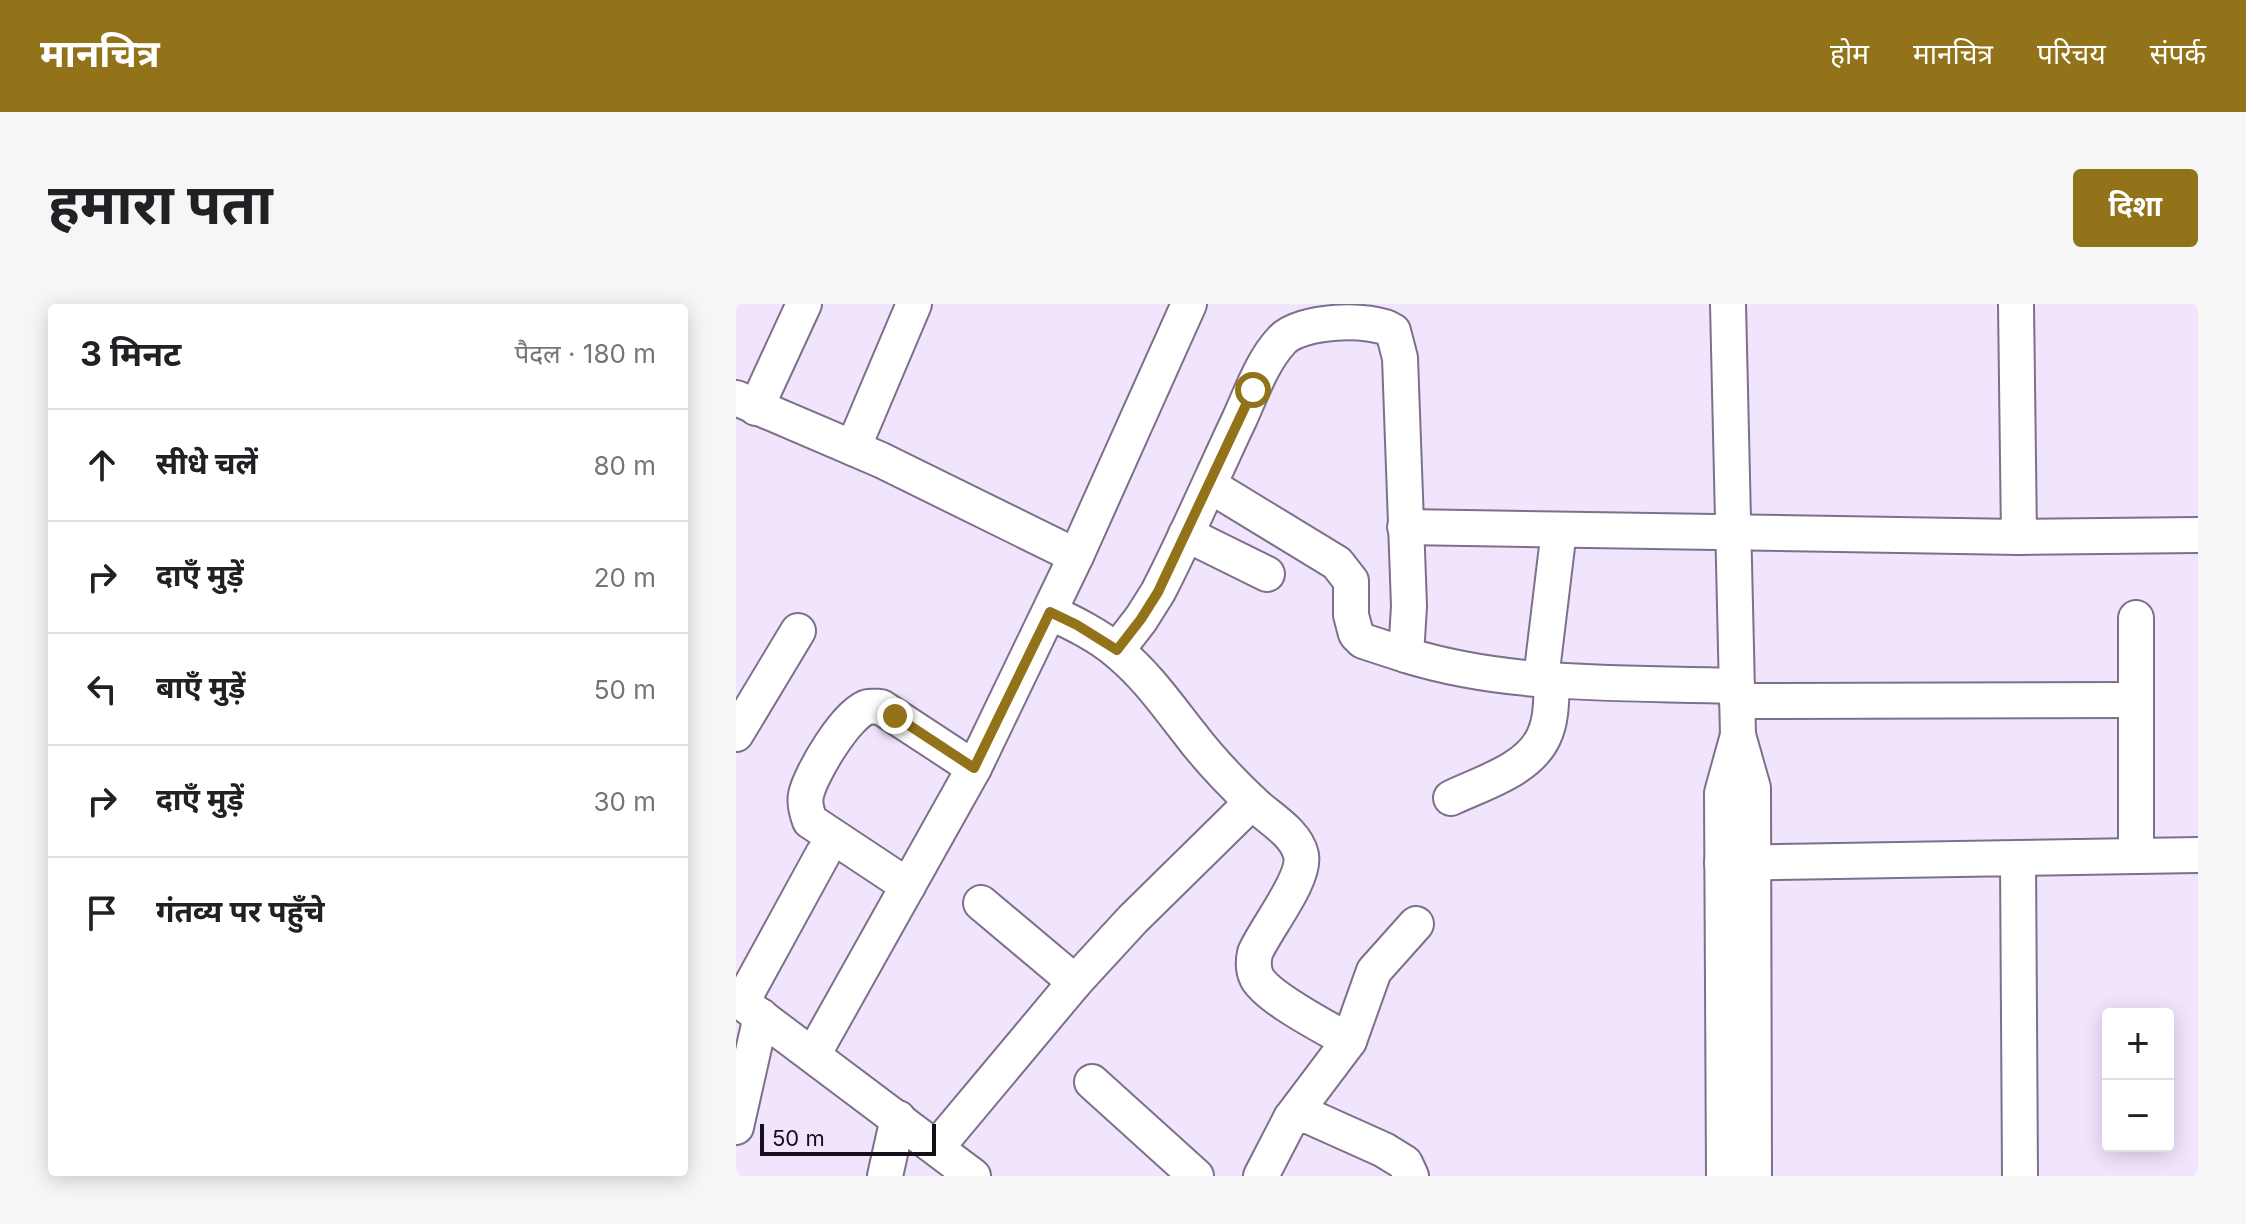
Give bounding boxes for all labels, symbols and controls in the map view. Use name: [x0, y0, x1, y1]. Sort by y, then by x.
text: मानचित्र: [40, 30, 160, 76]
text: होम: [1830, 37, 1869, 71]
text: मानचित्र: [1913, 37, 1993, 71]
text: परिचय: [2037, 37, 2106, 71]
text: संपर्क: [2150, 37, 2206, 71]
button: दिशा: [2073, 169, 2198, 247]
text: हमारा पता: [48, 170, 273, 238]
text: 3 मिनट: [80, 333, 181, 374]
text: पैदल · 180 m: [515, 338, 656, 369]
route start: [1235, 372, 1271, 408]
icon: ahead: [80, 443, 124, 487]
text: सीधे चलें: [156, 445, 258, 481]
text: 80 m: [593, 450, 656, 481]
icon: right: [80, 555, 124, 599]
text: दाएँ मुड़ें: [156, 557, 244, 593]
text: 20 m: [594, 562, 656, 593]
icon: left: [80, 667, 124, 711]
text: बाएँ मुड़ें: [156, 669, 245, 705]
text: 50 m: [594, 674, 656, 705]
route end: [877, 698, 913, 734]
icon: right: [80, 779, 124, 823]
text: दाएँ मुड़ें: [156, 781, 244, 817]
text: 30 m: [593, 786, 656, 817]
icon: arrive: [80, 891, 124, 935]
text: गंतव्य पर पहुँचे: [156, 893, 324, 929]
map controls: [2102, 1008, 2174, 1152]
button: +: [2102, 1008, 2174, 1080]
button: −: [2102, 1080, 2174, 1152]
scale bar: [760, 1120, 936, 1156]
text: 50 m: [772, 1125, 825, 1151]

